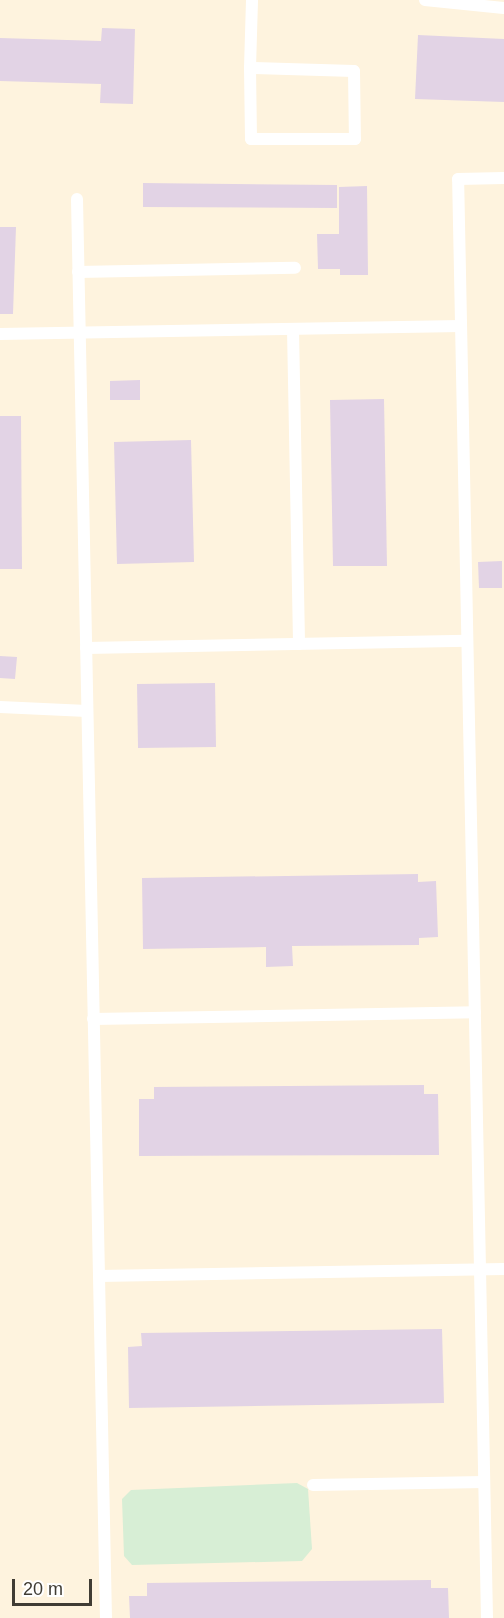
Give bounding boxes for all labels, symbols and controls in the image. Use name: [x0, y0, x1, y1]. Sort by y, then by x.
scale bar: [15, 1567, 94, 1605]
text: 20 m: [23, 1579, 63, 1599]

